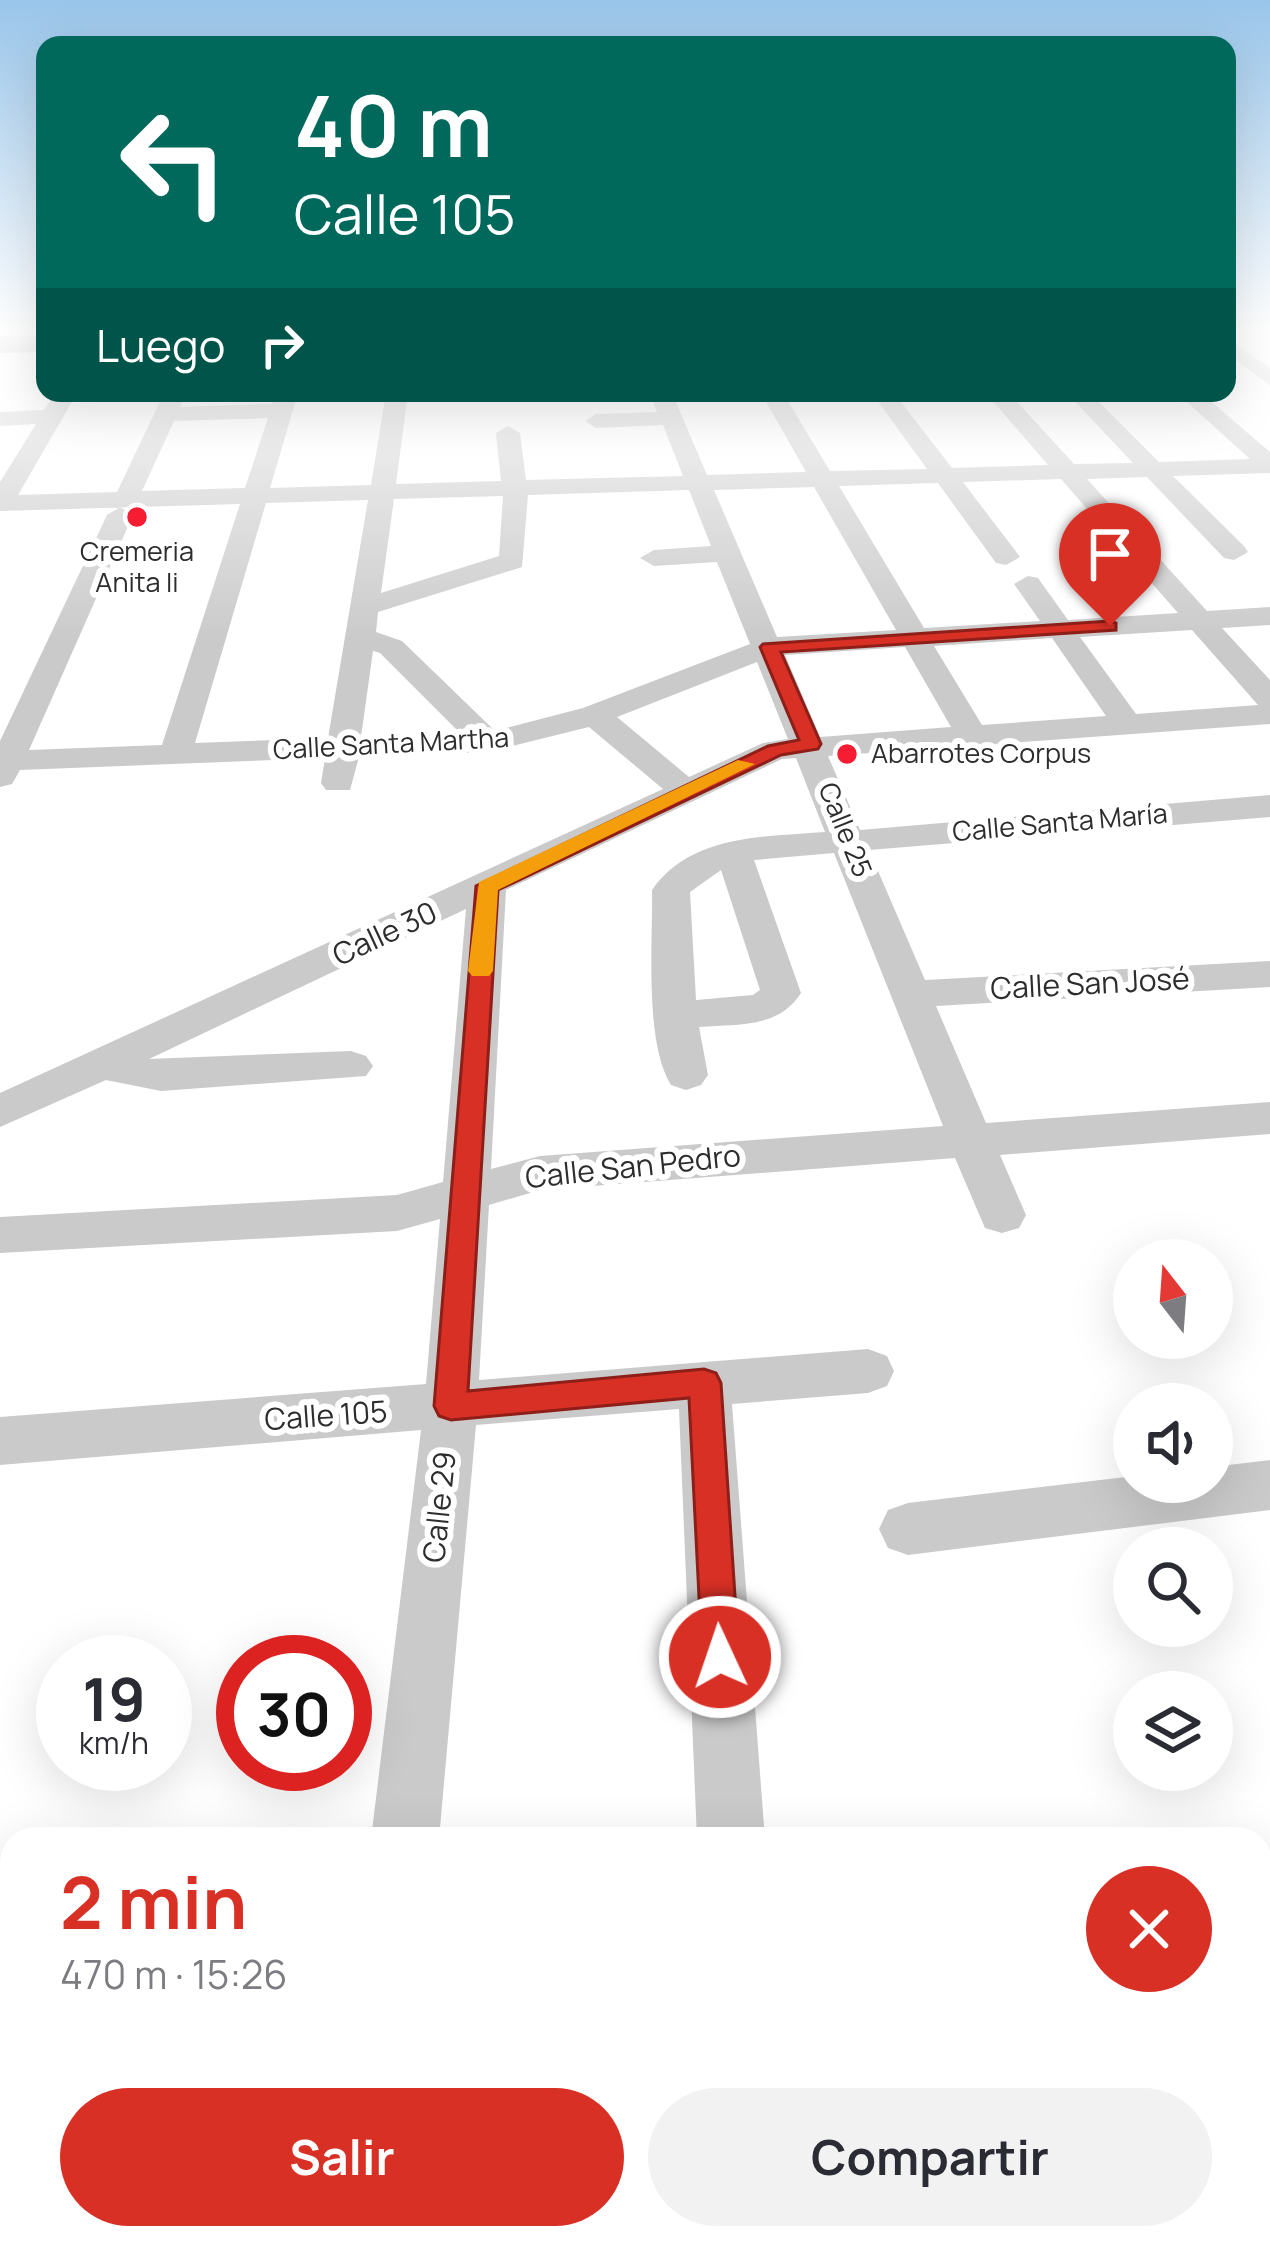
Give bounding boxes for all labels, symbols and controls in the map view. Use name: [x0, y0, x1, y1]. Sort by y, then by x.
text: 40 m: [294, 67, 493, 182]
icon: left: [96, 84, 252, 240]
text: Calle 105: [294, 176, 515, 250]
icon: right: [249, 312, 315, 378]
text: Luego: [96, 314, 225, 376]
pin: [1059, 503, 1161, 626]
marker: Cremeria Anita Ii: [124, 504, 150, 530]
icon: arrive: [1077, 521, 1143, 587]
place label: Cremeria Anita Ii: [80, 532, 194, 600]
street label: Calle Santa Martha: [272, 718, 510, 767]
place label: Abarrotes Corpus: [871, 734, 1091, 771]
marker: Abarrotes Corpus: [834, 741, 860, 767]
street label: Calle 25: [811, 777, 882, 882]
street label: Calle Santa María: [951, 794, 1169, 849]
street label: Calle 30: [326, 891, 443, 975]
street label: Calle San José: [989, 957, 1191, 1008]
street label: Calle San Pedro: [523, 1134, 743, 1197]
north arrow: [1113, 1239, 1233, 1359]
map controls: [1113, 1239, 1233, 1791]
button: sound: [1113, 1383, 1233, 1503]
street label: Calle 105: [263, 1390, 389, 1439]
street label: Calle 29: [412, 1449, 465, 1564]
button: search: [1113, 1527, 1233, 1647]
position arrow: [657, 1594, 783, 1720]
speed limit sign: 30: [216, 1635, 372, 1791]
text: 19: [82, 1657, 146, 1739]
button: layers: [1113, 1671, 1233, 1791]
text: km/h: [79, 1722, 149, 1763]
text: 2 min: [60, 1852, 247, 1951]
button: close: [1086, 1866, 1212, 1992]
text: 470 m · 15:26: [60, 1947, 288, 2001]
button: Salir: [60, 2088, 624, 2226]
button: Compartir: [648, 2088, 1212, 2226]

